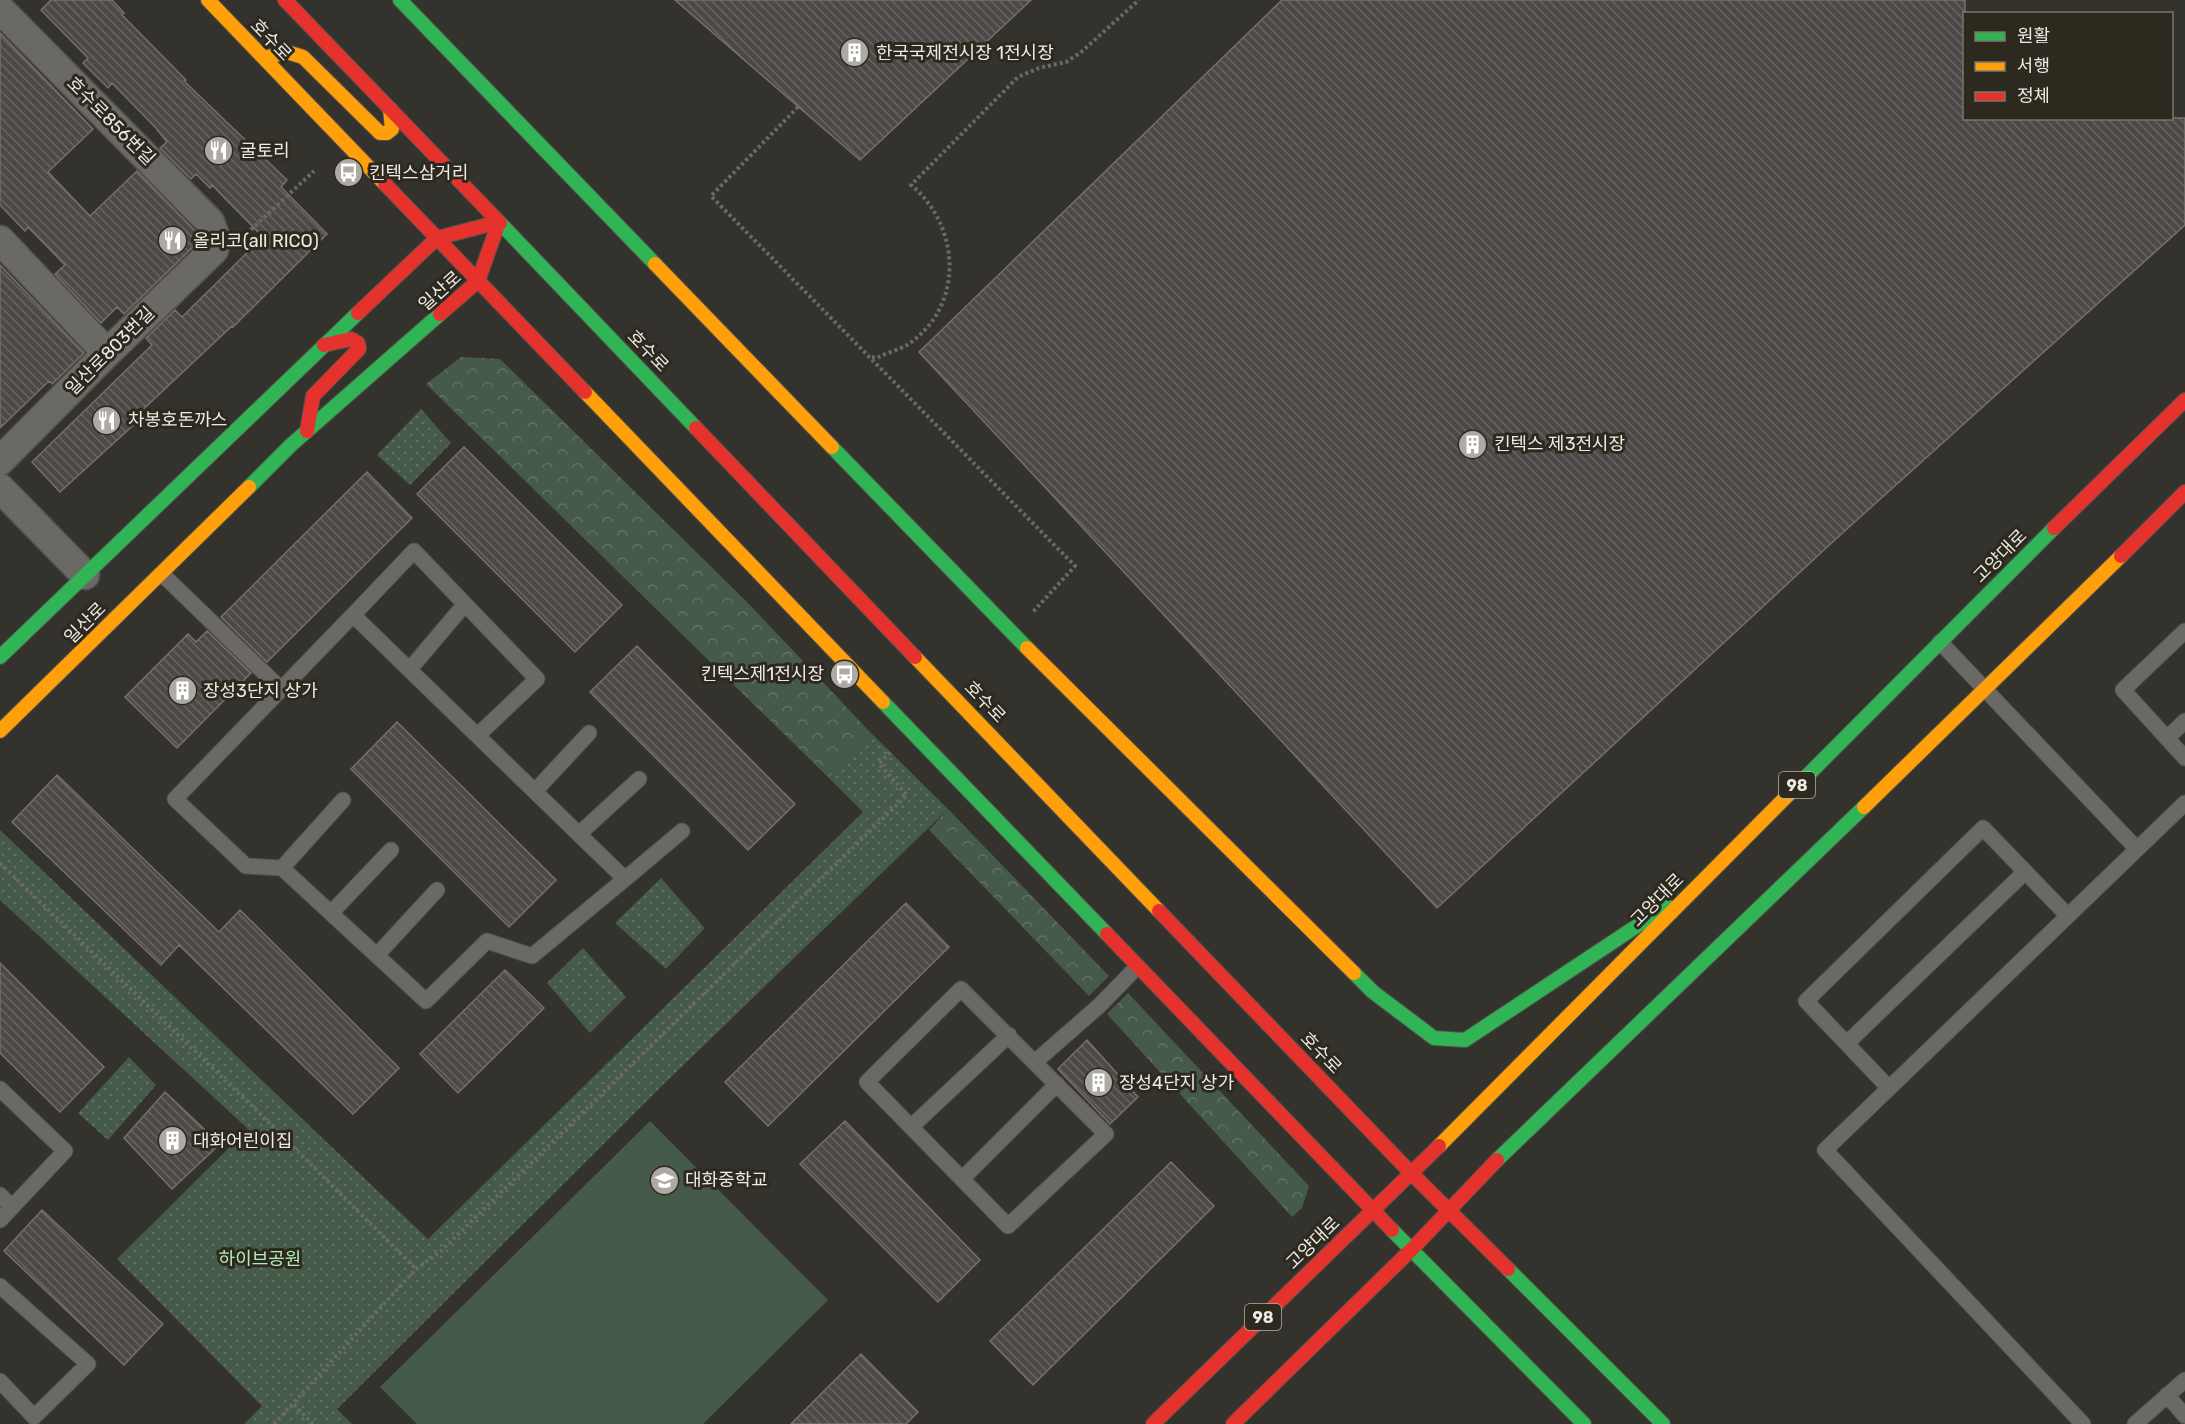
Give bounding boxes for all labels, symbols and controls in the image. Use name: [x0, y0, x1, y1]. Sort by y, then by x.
legend: [1963, 12, 2173, 120]
street label: 호수로: [246, 14, 296, 66]
text: 원활: [2017, 25, 2050, 47]
building icon: 한국국제전시장 1전시장: [839, 37, 871, 69]
place label: 한국국제전시장 1전시장: [876, 42, 1054, 64]
text: 서행: [2017, 55, 2050, 77]
street label: 호수로856번길: [62, 72, 160, 170]
text: 정체: [2017, 85, 2050, 107]
restaurant icon: 굴토리: [203, 135, 235, 167]
place label: 굴토리: [240, 140, 290, 162]
bus stop icon: 킨텍스삼거리: [332, 157, 364, 189]
place label: 킨텍스삼거리: [369, 162, 468, 184]
restaurant icon: 올리코(all RICO): [156, 225, 188, 257]
place label: 올리코(all RICO): [193, 230, 319, 252]
street label: 일산로: [414, 266, 466, 316]
street label: 일산로803번길: [61, 302, 159, 400]
street label: 호수로: [623, 325, 673, 377]
restaurant icon: 차봉호돈까스: [91, 404, 123, 436]
place label: 차봉호돈까스: [128, 409, 227, 431]
building icon: 킨텍스 제3전시장: [1457, 428, 1489, 460]
place label: 킨텍스 제3전시장: [1494, 433, 1625, 455]
street label: 고양대로: [1969, 525, 2031, 587]
street label: 일산로: [60, 598, 110, 648]
bus stop icon: 킨텍스제1전시장: [829, 658, 861, 690]
place label: 킨텍스제1전시장: [700, 663, 824, 685]
building icon: 장성3단지 상가: [166, 675, 198, 707]
street label: 호수로: [960, 676, 1010, 728]
place label: 장성3단지 상가: [203, 680, 318, 702]
road number: 98: [1779, 772, 1815, 798]
street label: 고양대로: [1626, 869, 1688, 931]
street label: 호수로: [1296, 1027, 1346, 1079]
building icon: 장성4단지 상가: [1082, 1067, 1114, 1099]
place label: 장성4단지 상가: [1119, 1072, 1234, 1094]
building icon: 대화어린이집: [156, 1125, 188, 1157]
place label: 대화어린이집: [193, 1130, 292, 1152]
school or university icon: 대화중학교: [648, 1164, 680, 1196]
place label: 대화중학교: [685, 1169, 768, 1191]
street label: 고양대로: [1282, 1212, 1344, 1274]
park label: 하이브공원: [219, 1248, 301, 1270]
road number: 98: [1245, 1304, 1281, 1330]

